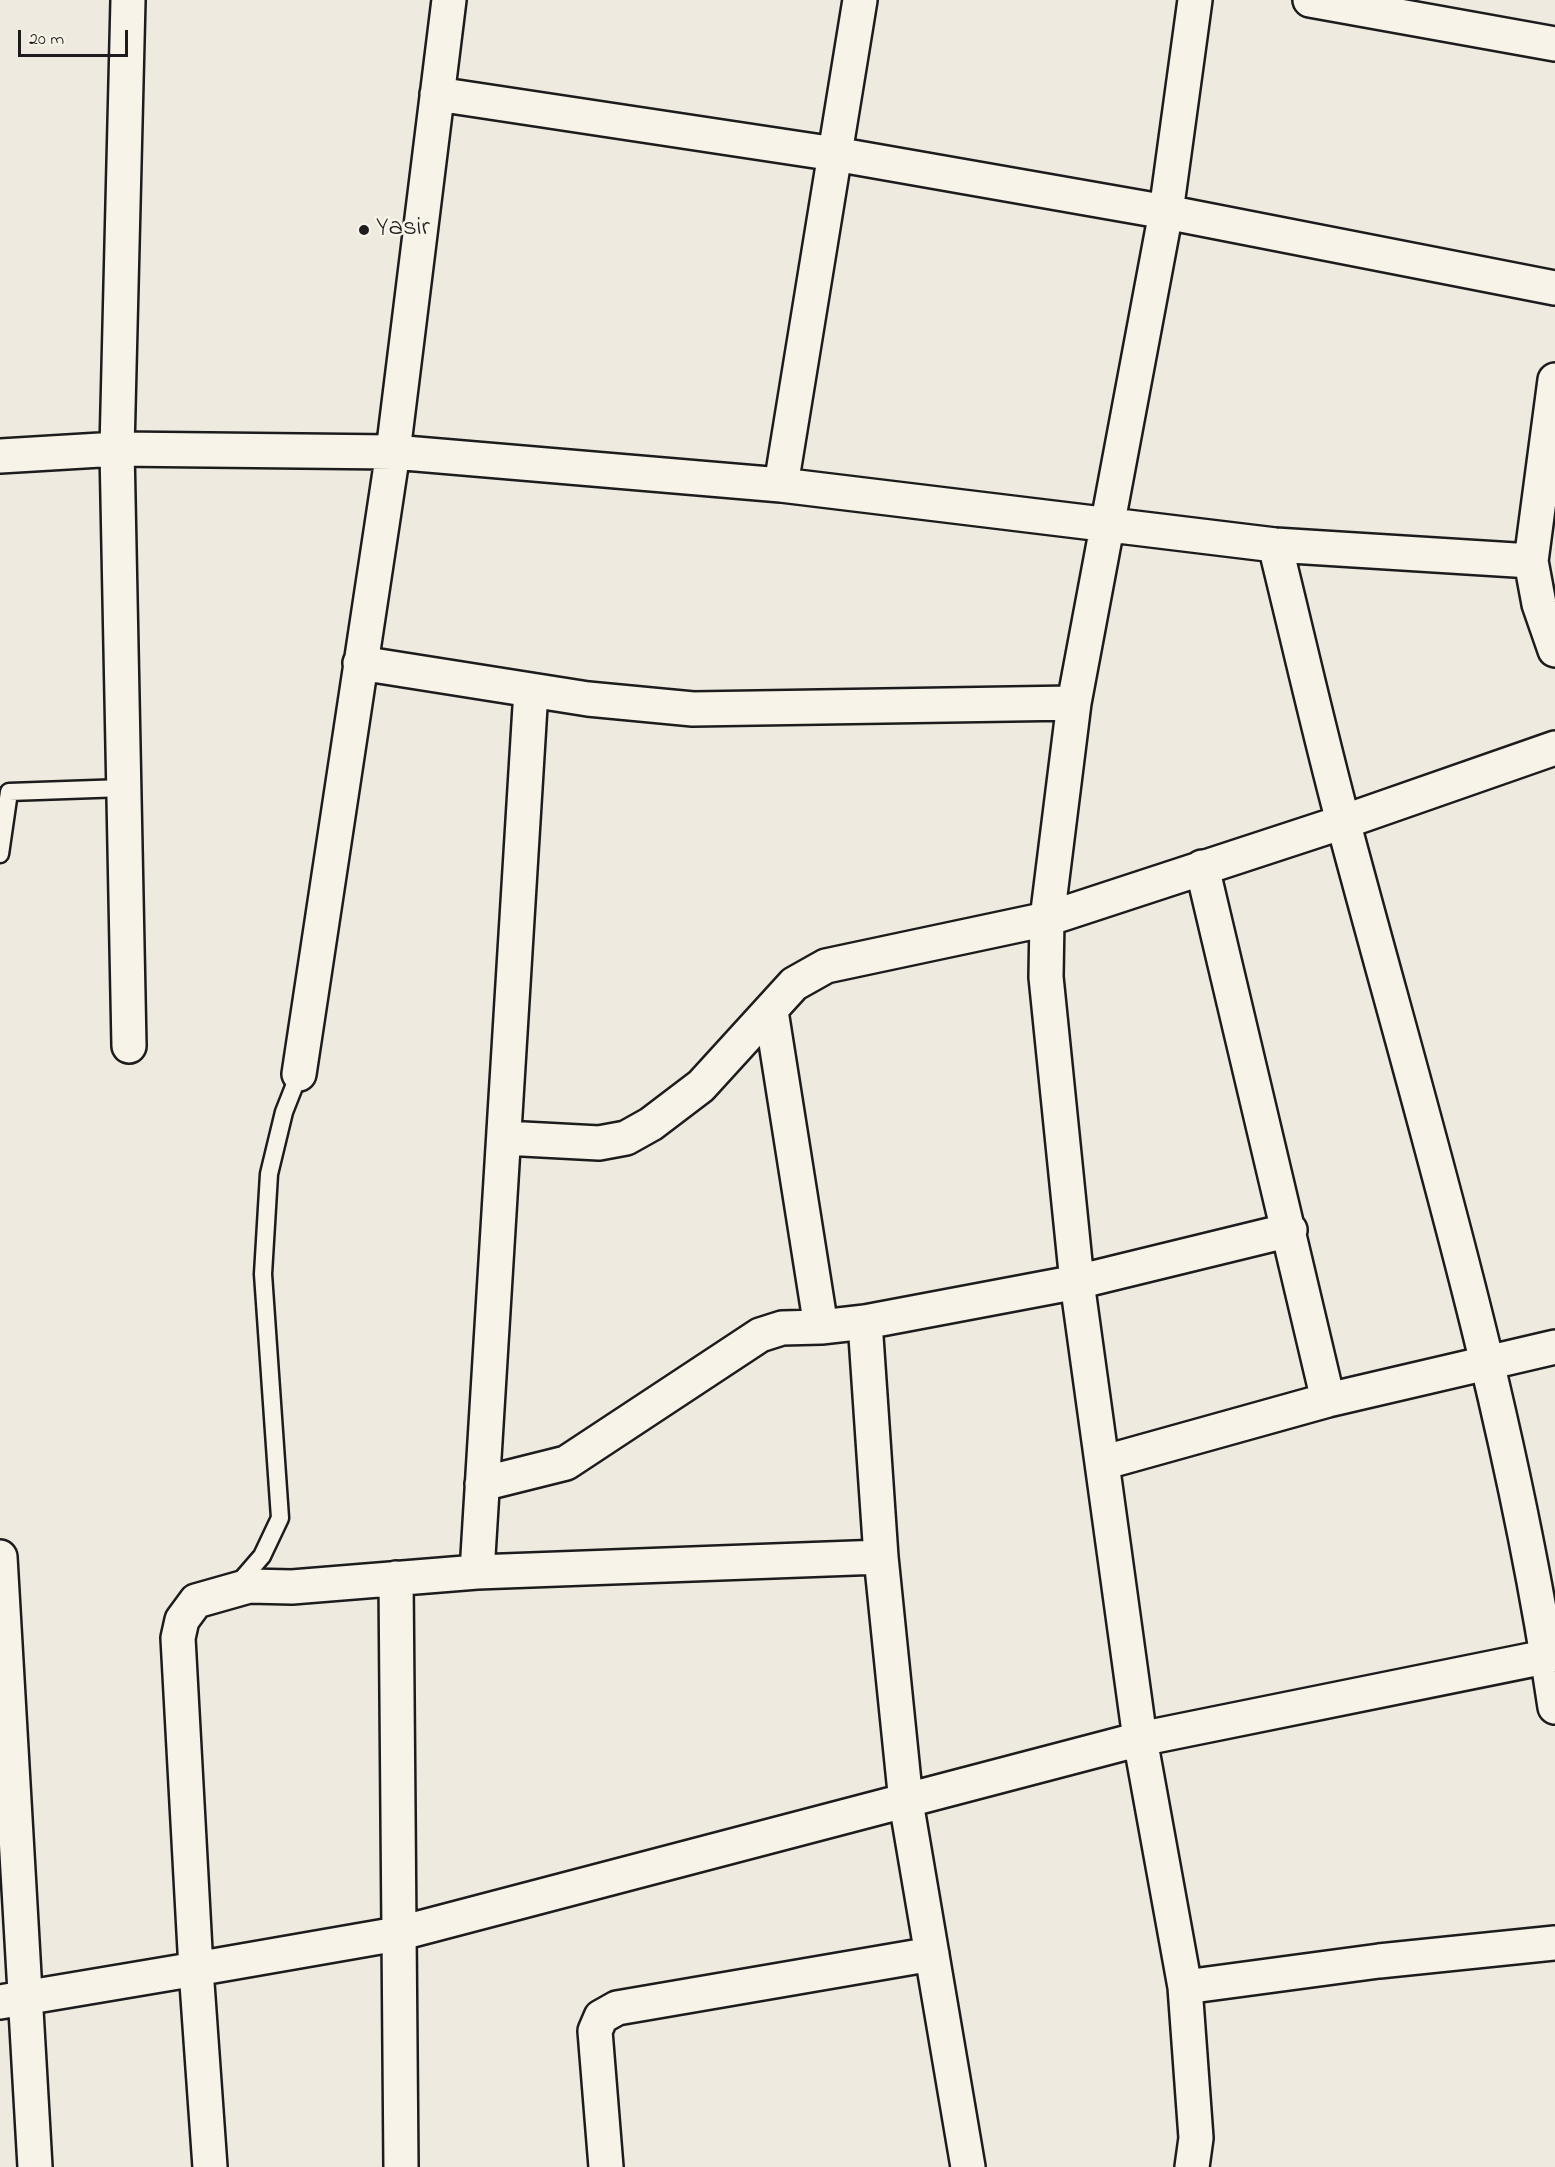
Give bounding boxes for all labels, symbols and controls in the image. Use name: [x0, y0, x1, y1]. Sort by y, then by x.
scale bar: [21, 18, 130, 56]
text: 20 m: [29, 27, 64, 53]
place label: Yasir: [376, 214, 430, 246]
marker: Yasir: [357, 223, 371, 237]

